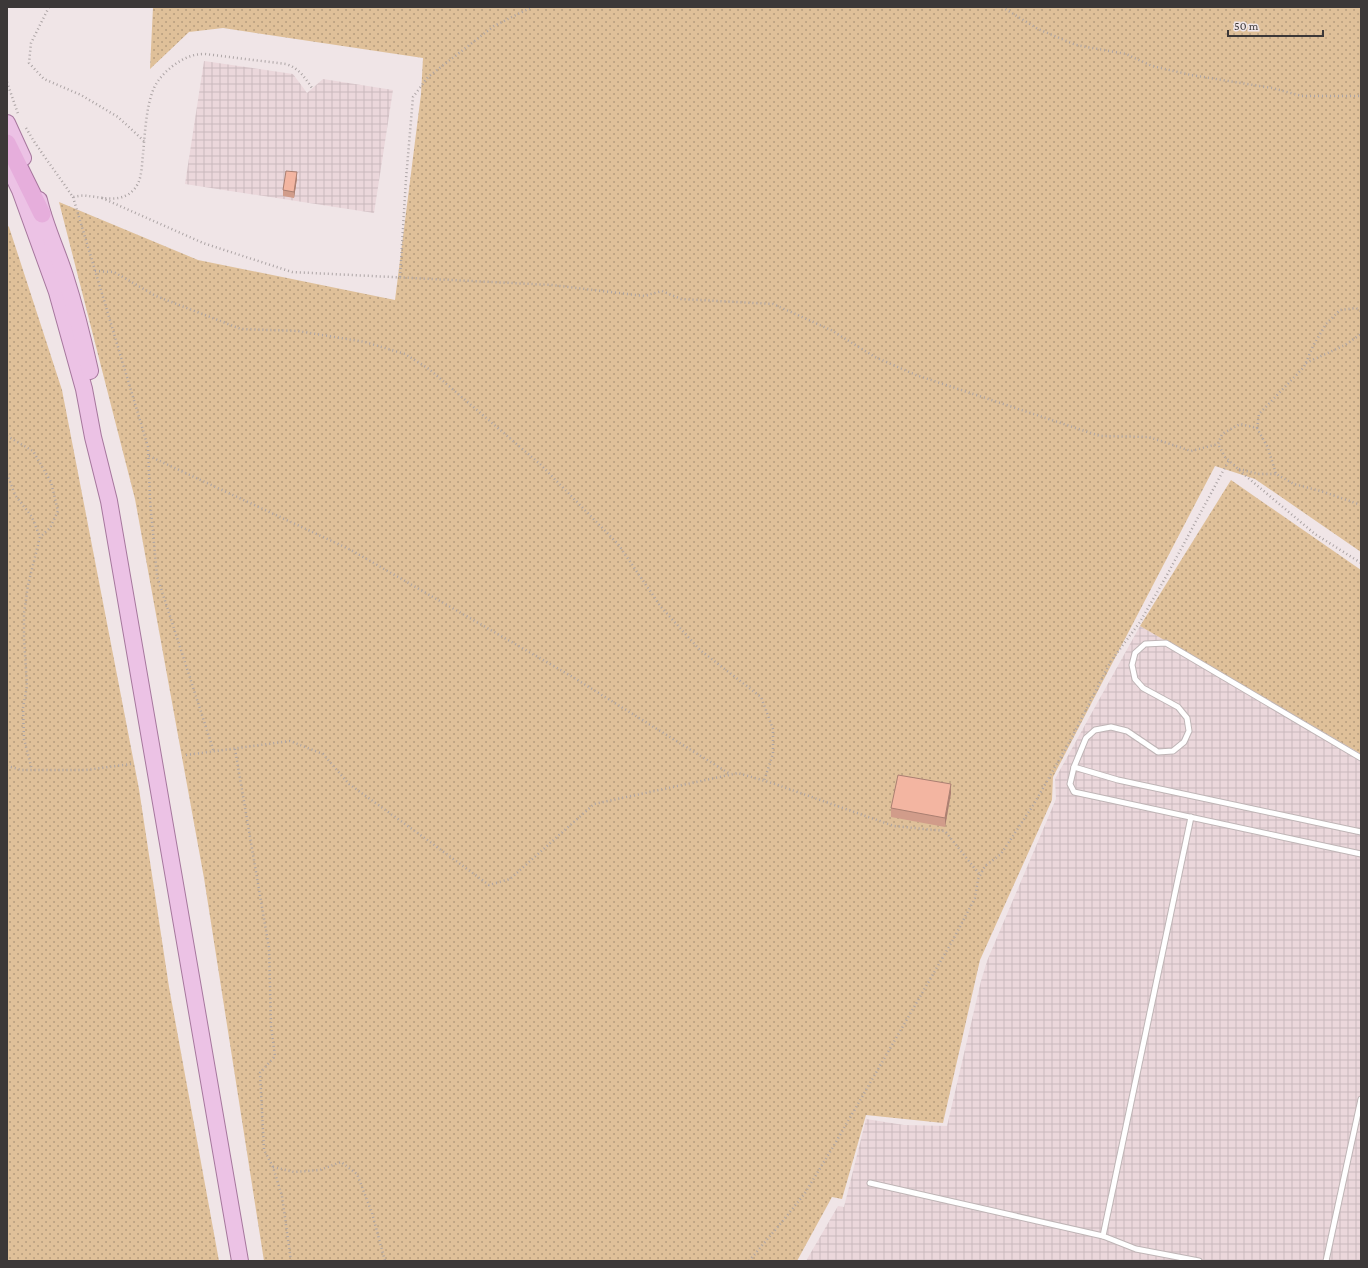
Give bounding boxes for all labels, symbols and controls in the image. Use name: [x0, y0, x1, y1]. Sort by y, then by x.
scale bar: [1228, 12, 1323, 38]
text: 50 m: [1234, 19, 1259, 33]

